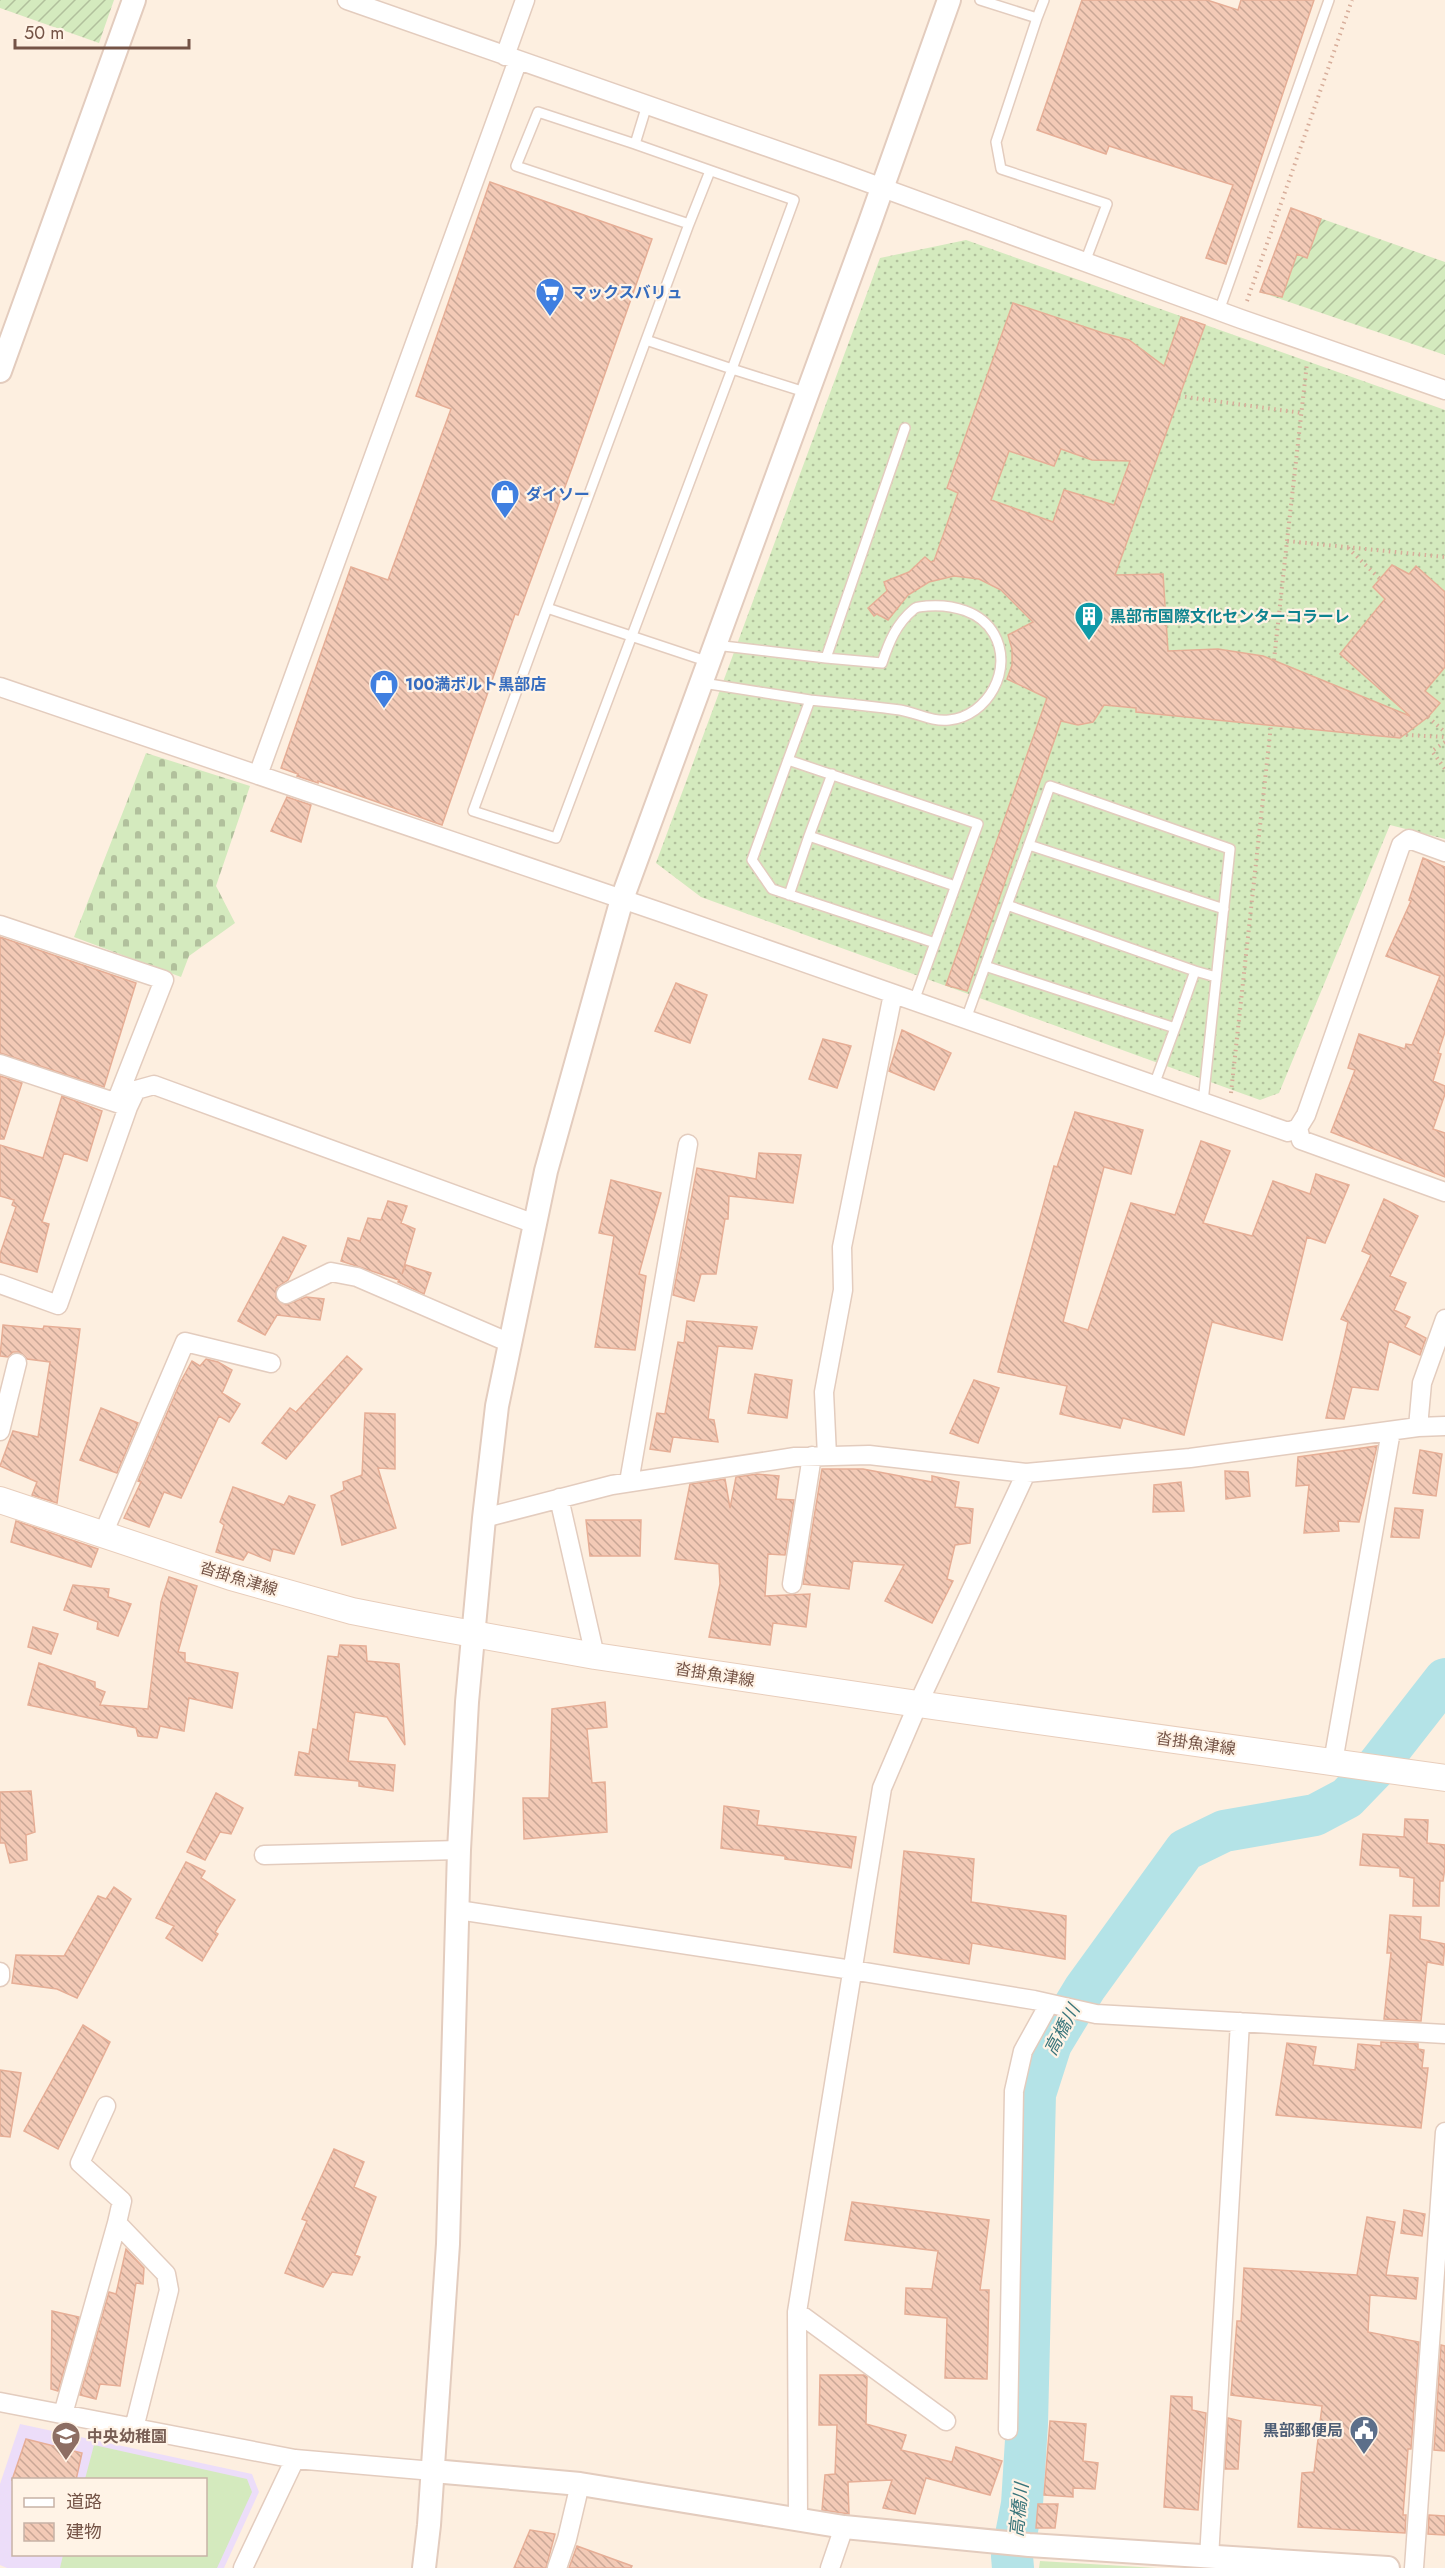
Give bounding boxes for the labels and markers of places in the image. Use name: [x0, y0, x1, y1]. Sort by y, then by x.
supermarket icon: マックスバリュ: [534, 276, 566, 318]
place label: マックスバリュ: [571, 281, 683, 304]
shop icon: ダイソー: [489, 478, 521, 520]
place label: ダイソー: [526, 483, 590, 506]
building icon: 黒部市国際文化センターコラーレ: [1073, 600, 1105, 642]
place label: 黒部市国際文化センターコラーレ: [1110, 605, 1350, 628]
shop icon: 100満ボルト黒部店: [368, 668, 400, 710]
place label: 100満ボルト黒部店: [405, 673, 546, 696]
public building icon: 黒部郵便局: [1348, 2414, 1380, 2456]
place label: 黒部郵便局: [1263, 2419, 1343, 2442]
school or university icon: 中央幼稚園: [50, 2420, 82, 2462]
place label: 中央幼稚園: [87, 2425, 167, 2448]

